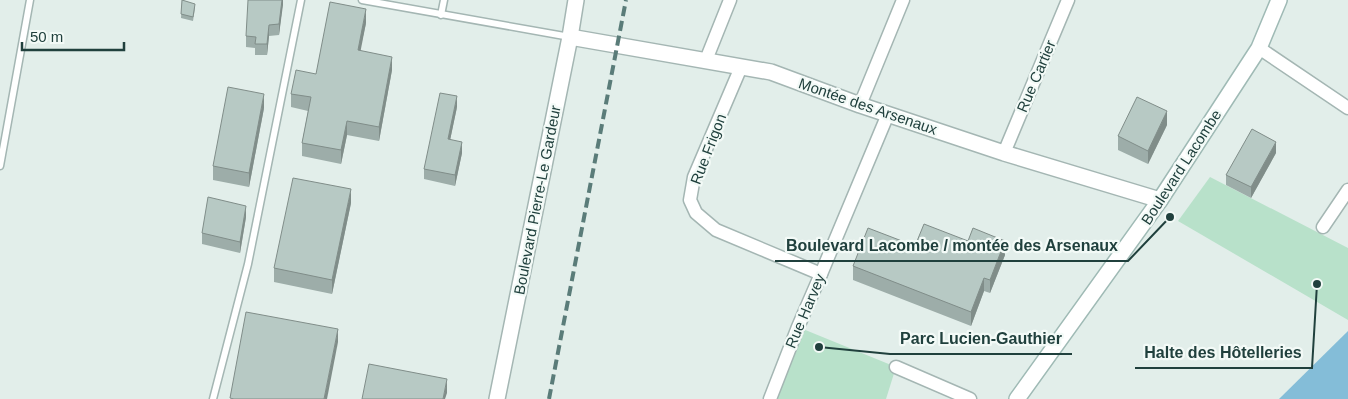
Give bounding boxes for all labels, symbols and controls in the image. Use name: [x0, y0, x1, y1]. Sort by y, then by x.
scale bar: [22, 20, 125, 52]
text: 50 m: [30, 28, 63, 45]
street label: Rue Cartier: [1013, 37, 1059, 115]
street label: Montée des Arsenaux: [797, 74, 940, 138]
street label: Boulevard Pierre-Le Gardeur: [510, 104, 564, 296]
street label: Boulevard Lacombe: [1138, 106, 1224, 228]
street label: Rue Frigon: [687, 111, 729, 187]
callout: Boulevard Lacombe / montée des Arsenaux: [775, 230, 1128, 261]
text: Boulevard Lacombe / montée des Arsenaux: [786, 237, 1118, 254]
street label: Rue Harvey: [782, 271, 828, 351]
callout: Parc Lucien-Gauthier: [890, 323, 1072, 354]
text: Parc Lucien-Gauthier: [900, 330, 1062, 347]
callout: Halte des Hôtelleries: [1135, 337, 1312, 368]
text: Halte des Hôtelleries: [1144, 344, 1302, 361]

